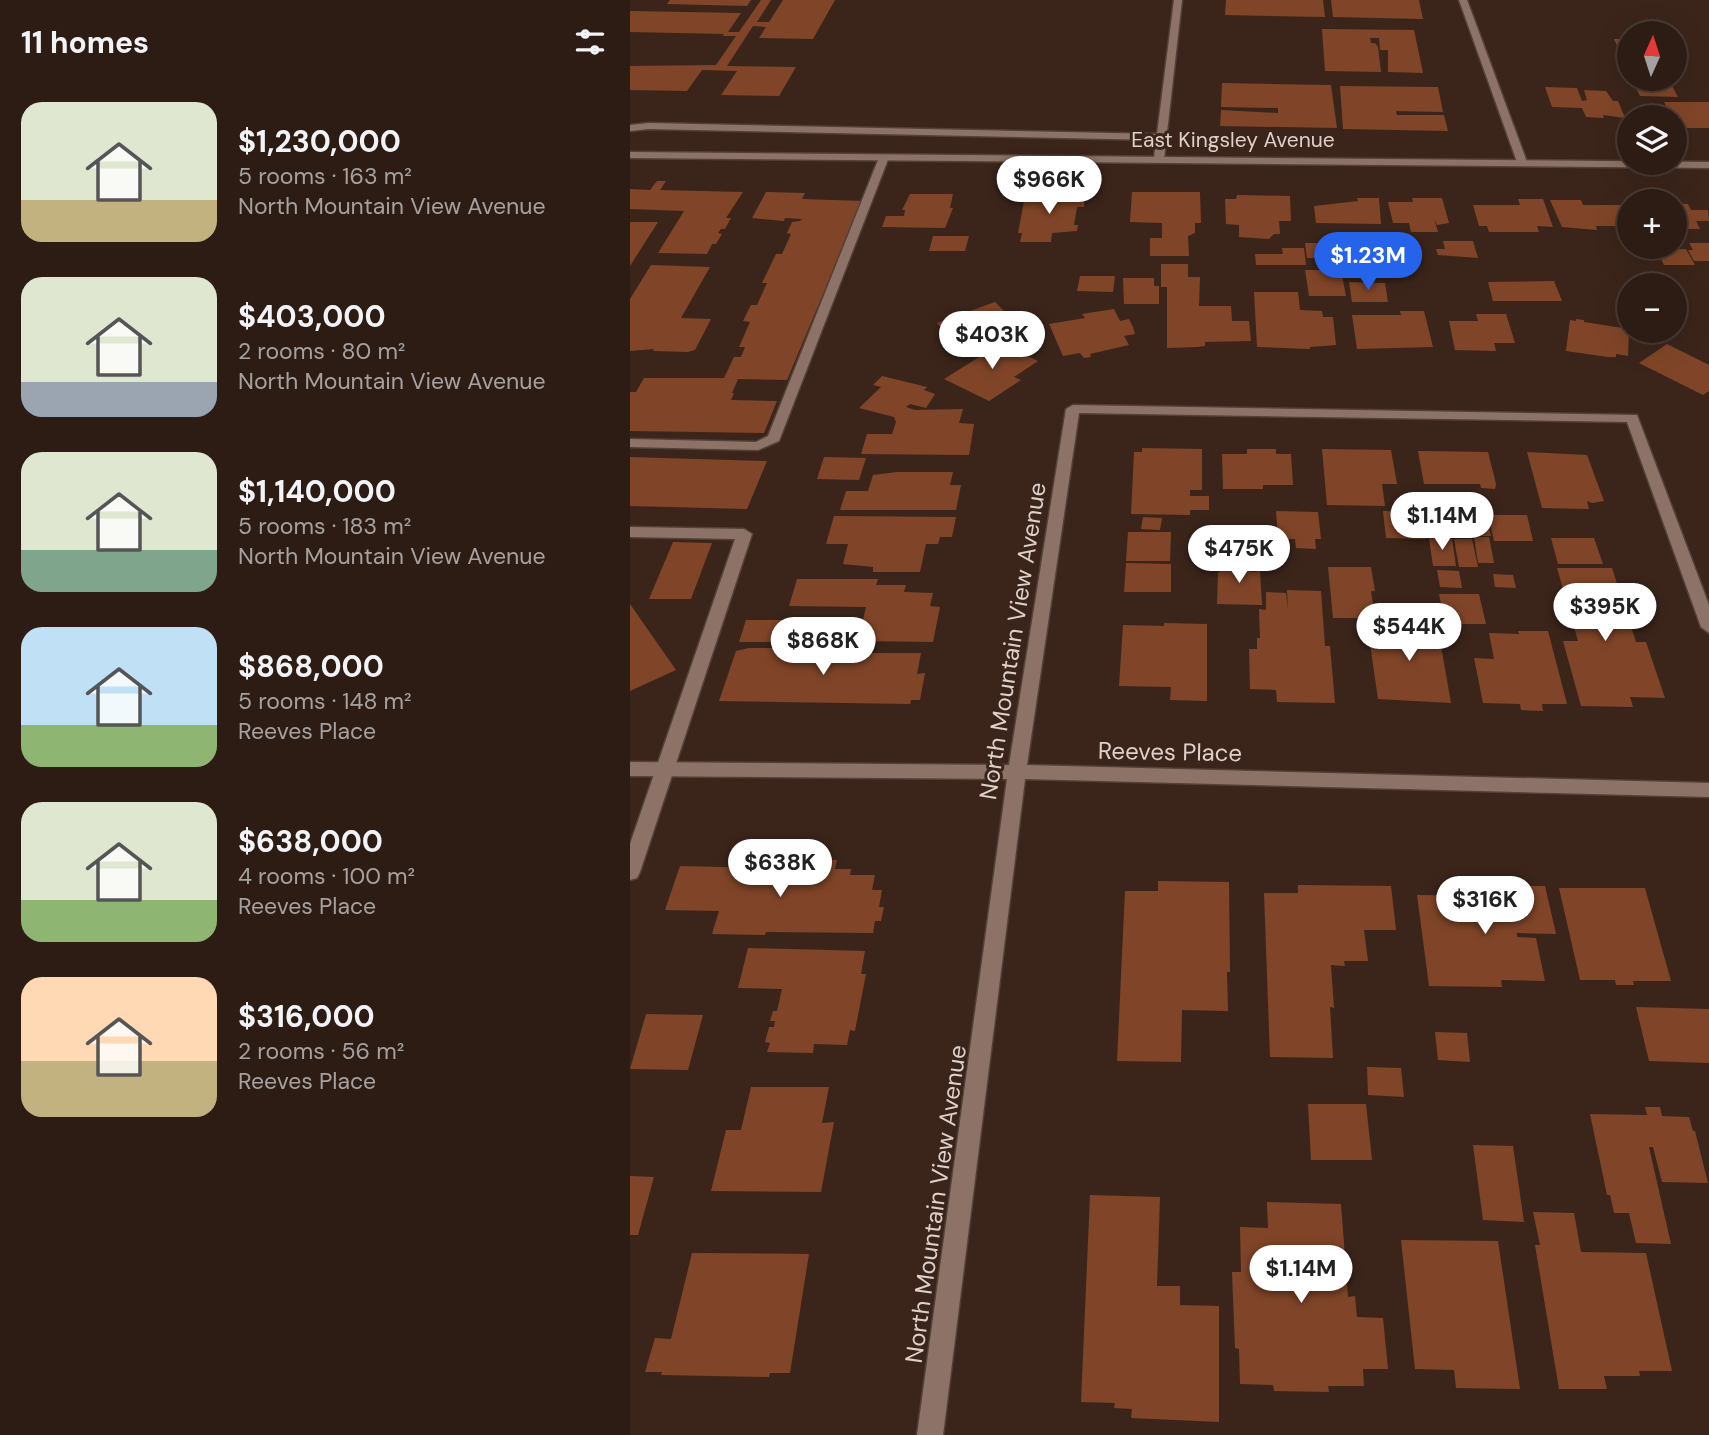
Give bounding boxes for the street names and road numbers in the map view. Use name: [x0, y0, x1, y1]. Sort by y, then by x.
street label: East Kingsley Avenue: [1131, 126, 1335, 154]
street label: North Mountain View Avenue: [972, 480, 1053, 802]
street label: Reeves Place: [1098, 735, 1242, 768]
street label: North Mountain View Avenue: [898, 1043, 973, 1365]

